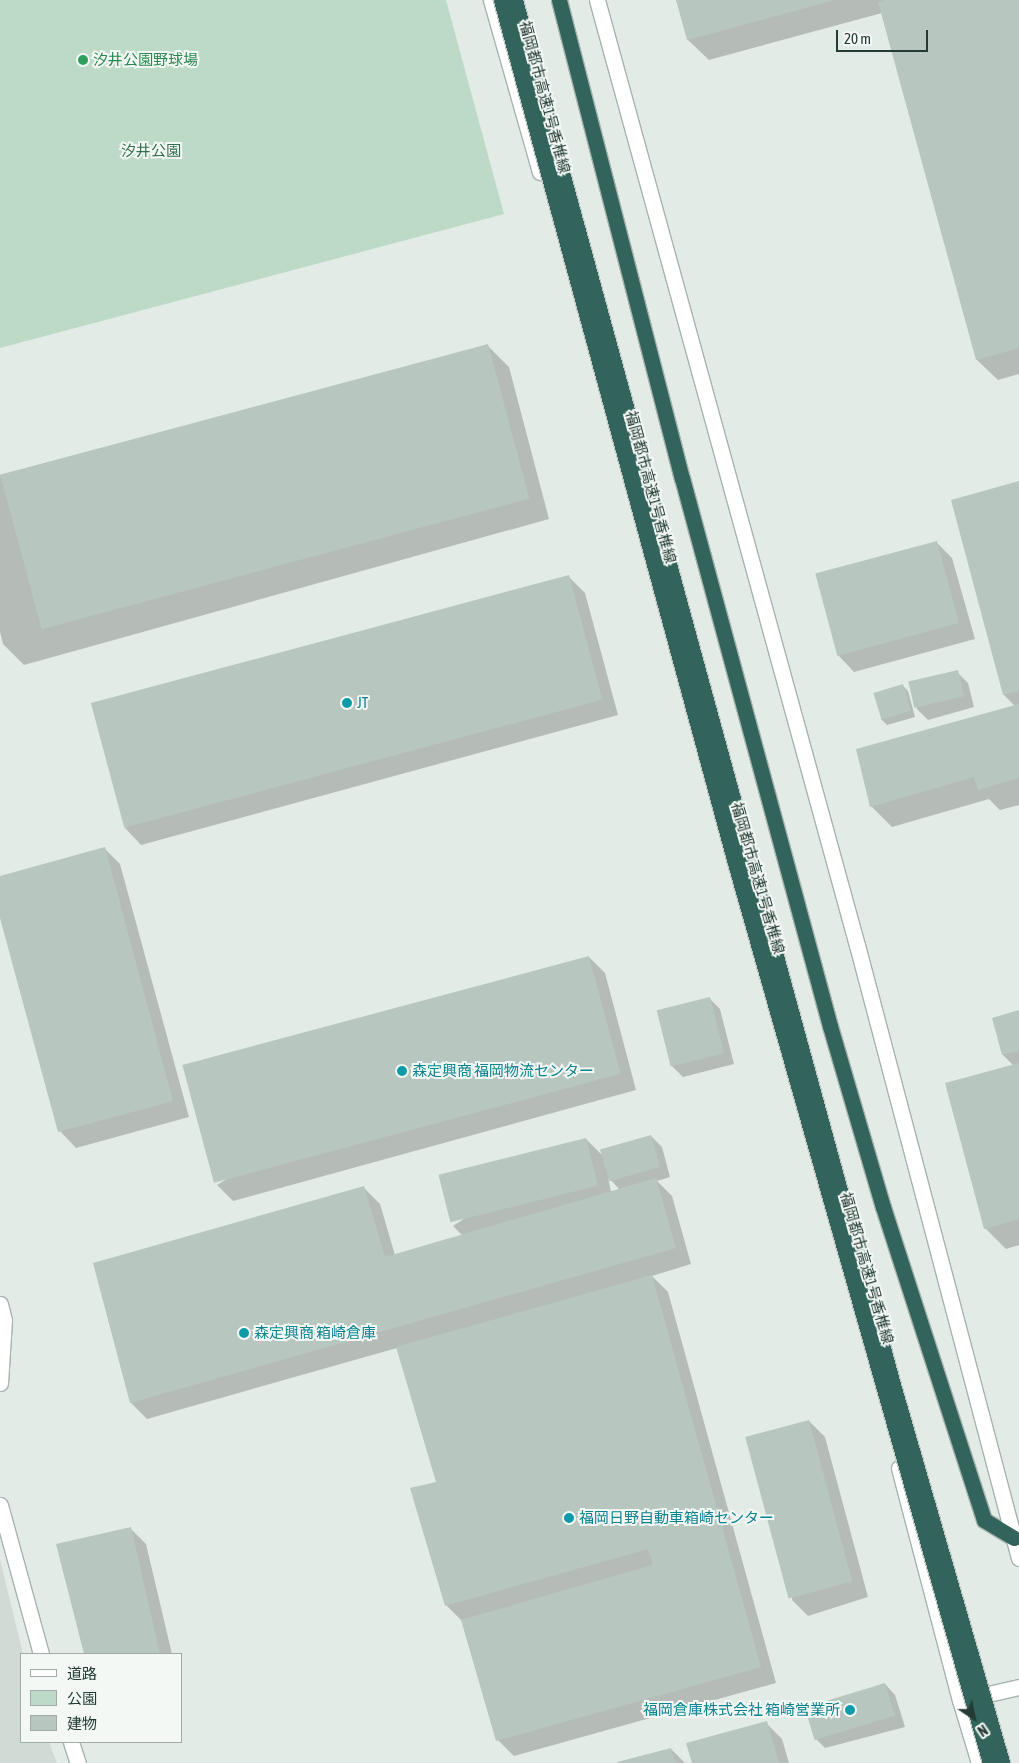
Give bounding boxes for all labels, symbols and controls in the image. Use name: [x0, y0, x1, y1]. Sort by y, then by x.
street label: 福岡都市高速1号香椎線: [516, 19, 574, 175]
scale bar: [839, 20, 932, 52]
text: 20 m: [844, 30, 871, 47]
place label: 汐井公園野球場: [93, 51, 198, 69]
marker: 汐井公園野球場: [77, 54, 89, 66]
park label: 汐井公園: [121, 142, 181, 160]
street label: 福岡都市高速1号香椎線: [622, 409, 680, 565]
place label: JT: [357, 694, 368, 712]
marker: JT: [341, 697, 353, 709]
street label: 福岡都市高速1号香椎線: [728, 800, 788, 956]
place label: 森定興商 福岡物流センター: [412, 1062, 594, 1080]
marker: 森定興商 福岡物流センター: [396, 1065, 408, 1077]
street label: 福岡都市高速1号香椎線: [837, 1190, 897, 1346]
place label: 森定興商 箱崎倉庫: [254, 1324, 376, 1342]
marker: 森定興商 箱崎倉庫: [238, 1327, 250, 1339]
place label: 福岡日野自動車箱崎センター: [579, 1509, 774, 1527]
marker: 福岡日野自動車箱崎センター: [563, 1512, 575, 1524]
legend: [20, 1653, 182, 1743]
text: 道路: [67, 1665, 97, 1682]
text: 公園: [67, 1690, 97, 1707]
north arrow: [949, 1693, 999, 1743]
place label: 福岡倉庫株式会社 箱崎営業所: [643, 1701, 840, 1719]
marker: 福岡倉庫株式会社 箱崎営業所: [844, 1704, 856, 1716]
text: 建物: [67, 1715, 97, 1732]
text: N: [974, 1721, 990, 1739]

